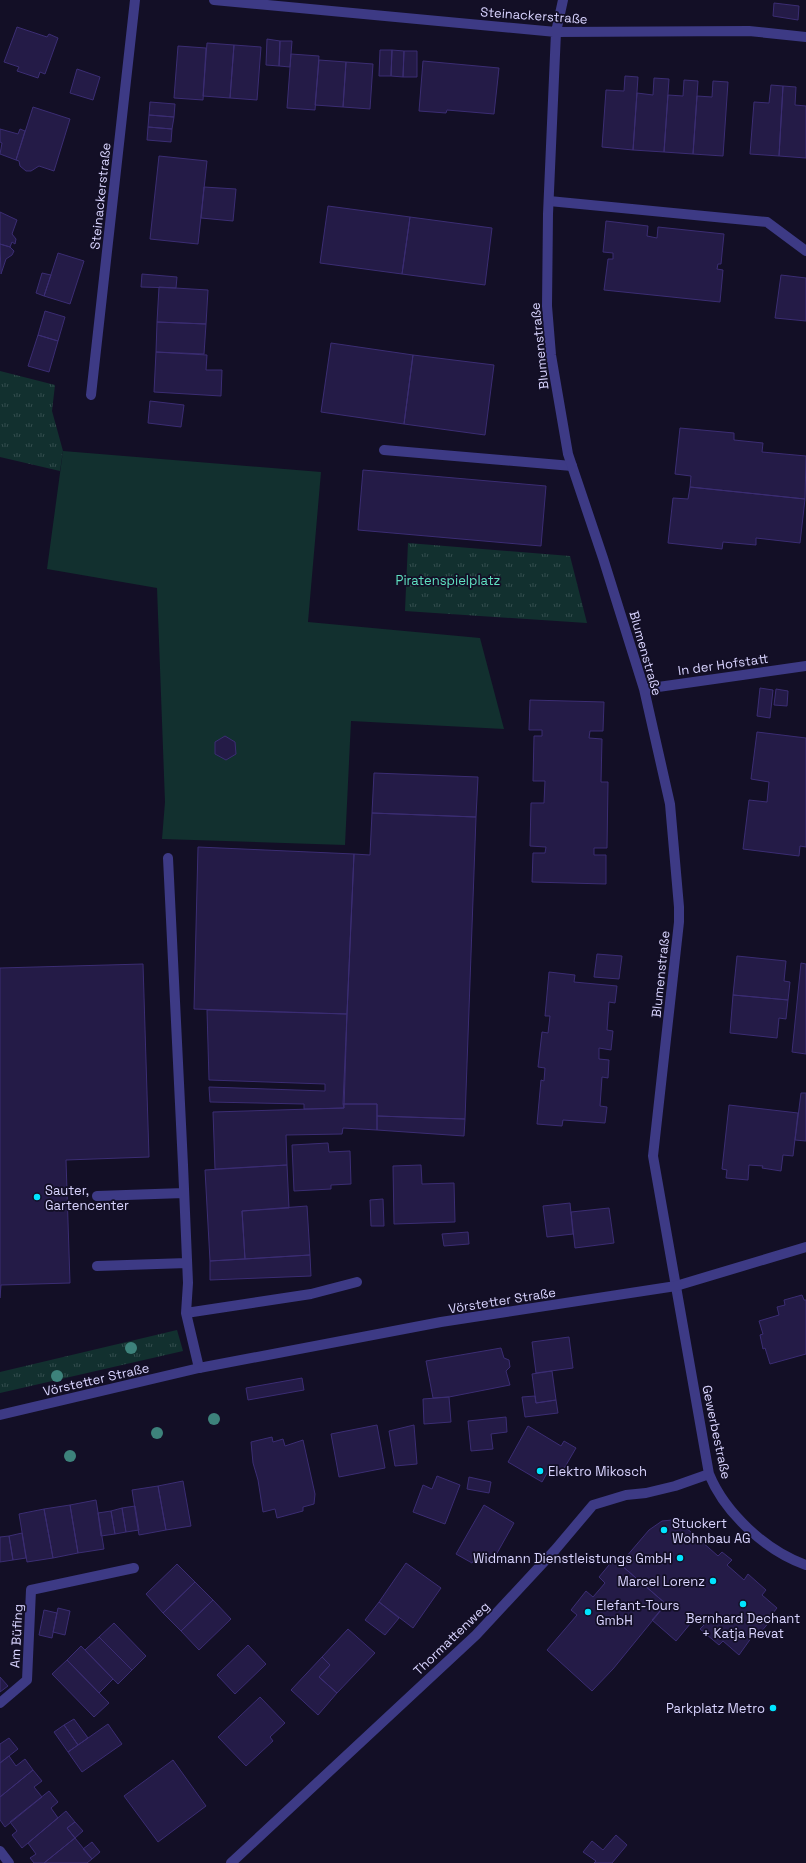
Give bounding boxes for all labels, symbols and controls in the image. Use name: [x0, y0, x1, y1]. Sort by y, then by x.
street label: Steinackerstraße: [480, 3, 588, 28]
street label: Steinackerstraße: [86, 142, 115, 250]
street label: Blumenstraße: [526, 302, 553, 390]
park label: Piratenspielplatz: [396, 572, 501, 589]
street label: Blumenstraße: [625, 609, 666, 697]
street label: In der Hofstatt: [677, 650, 769, 679]
street label: Blumenstraße: [647, 930, 674, 1018]
place label: Sauter, Gartencenter: [45, 1182, 129, 1214]
marker: Sauter, Gartencenter: [32, 1192, 42, 1202]
street label: Vörstetter Straße: [447, 1284, 557, 1317]
street label: Vörstetter Straße: [41, 1359, 151, 1400]
street label: Gewerbestraße: [698, 1383, 735, 1481]
place label: Elektro Mikosch: [548, 1463, 647, 1480]
marker: Elektro Mikosch: [535, 1466, 545, 1476]
place label: Stuckert Wohnbau AG: [672, 1515, 751, 1547]
marker: Stuckert Wohnbau AG: [659, 1525, 669, 1535]
place label: Widmann Dienstleistungs GmbH: [473, 1550, 672, 1567]
marker: Widmann Dienstleistungs GmbH: [675, 1553, 685, 1563]
place label: Marcel Lorenz: [617, 1573, 705, 1590]
marker: Marcel Lorenz: [708, 1576, 718, 1586]
place label: Elefant-Tours GmbH: [596, 1597, 680, 1629]
street label: Thormattenweg: [410, 1598, 493, 1679]
marker: Bernhard Dechant + Katja Revat: [738, 1599, 748, 1609]
street label: Am Büfing: [6, 1604, 27, 1669]
marker: Elefant-Tours GmbH: [583, 1607, 593, 1617]
place label: Bernhard Dechant + Katja Revat: [686, 1610, 800, 1642]
place label: Parkplatz Metro: [666, 1700, 765, 1717]
marker: Parkplatz Metro: [768, 1703, 778, 1713]

